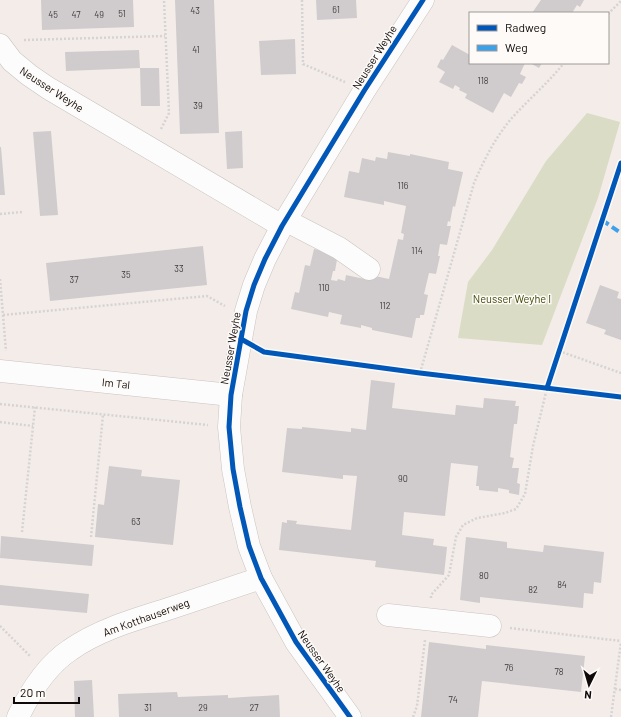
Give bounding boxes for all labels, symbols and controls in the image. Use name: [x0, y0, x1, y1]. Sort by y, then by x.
house number: 61: [332, 4, 340, 15]
house number: 43: [190, 5, 200, 16]
house number: 51: [118, 8, 126, 19]
house number: 45: [48, 9, 58, 20]
house number: 47: [72, 9, 81, 20]
house number: 49: [94, 9, 104, 20]
legend: [469, 12, 609, 64]
text: Radweg: [505, 20, 546, 34]
street label: Neusser Weyhe: [349, 22, 399, 92]
text: Weg: [505, 40, 528, 54]
house number: 41: [192, 44, 200, 55]
street label: Neusser Weyhe: [18, 64, 86, 114]
house number: 118: [477, 75, 489, 86]
house number: 39: [193, 100, 203, 111]
house number: 116: [398, 180, 409, 191]
house number: 114: [411, 245, 423, 256]
house number: 33: [174, 263, 184, 274]
house number: 35: [121, 269, 131, 280]
house number: 37: [70, 274, 79, 285]
house number: 110: [318, 282, 330, 293]
park label: Neusser Weyhe I: [473, 292, 551, 305]
house number: 112: [379, 300, 391, 311]
street label: Neusser Weyhe: [217, 311, 243, 385]
street label: Im Tal: [101, 375, 131, 391]
house number: 90: [398, 473, 408, 484]
house number: 63: [131, 516, 141, 527]
house number: 80: [479, 570, 489, 581]
house number: 84: [557, 579, 567, 590]
house number: 82: [528, 584, 538, 595]
street label: Am Kotthauserweg: [101, 595, 191, 639]
street label: Neusser Weyhe: [296, 627, 348, 695]
house number: 76: [505, 662, 514, 673]
north arrow: [569, 665, 609, 705]
house number: 78: [555, 666, 564, 677]
scale bar: [14, 679, 79, 705]
text: 20 m: [20, 685, 46, 699]
text: N: [584, 689, 592, 702]
house number: 74: [448, 694, 458, 705]
house number: 31: [144, 702, 152, 713]
house number: 29: [198, 702, 208, 713]
house number: 27: [249, 702, 259, 713]

